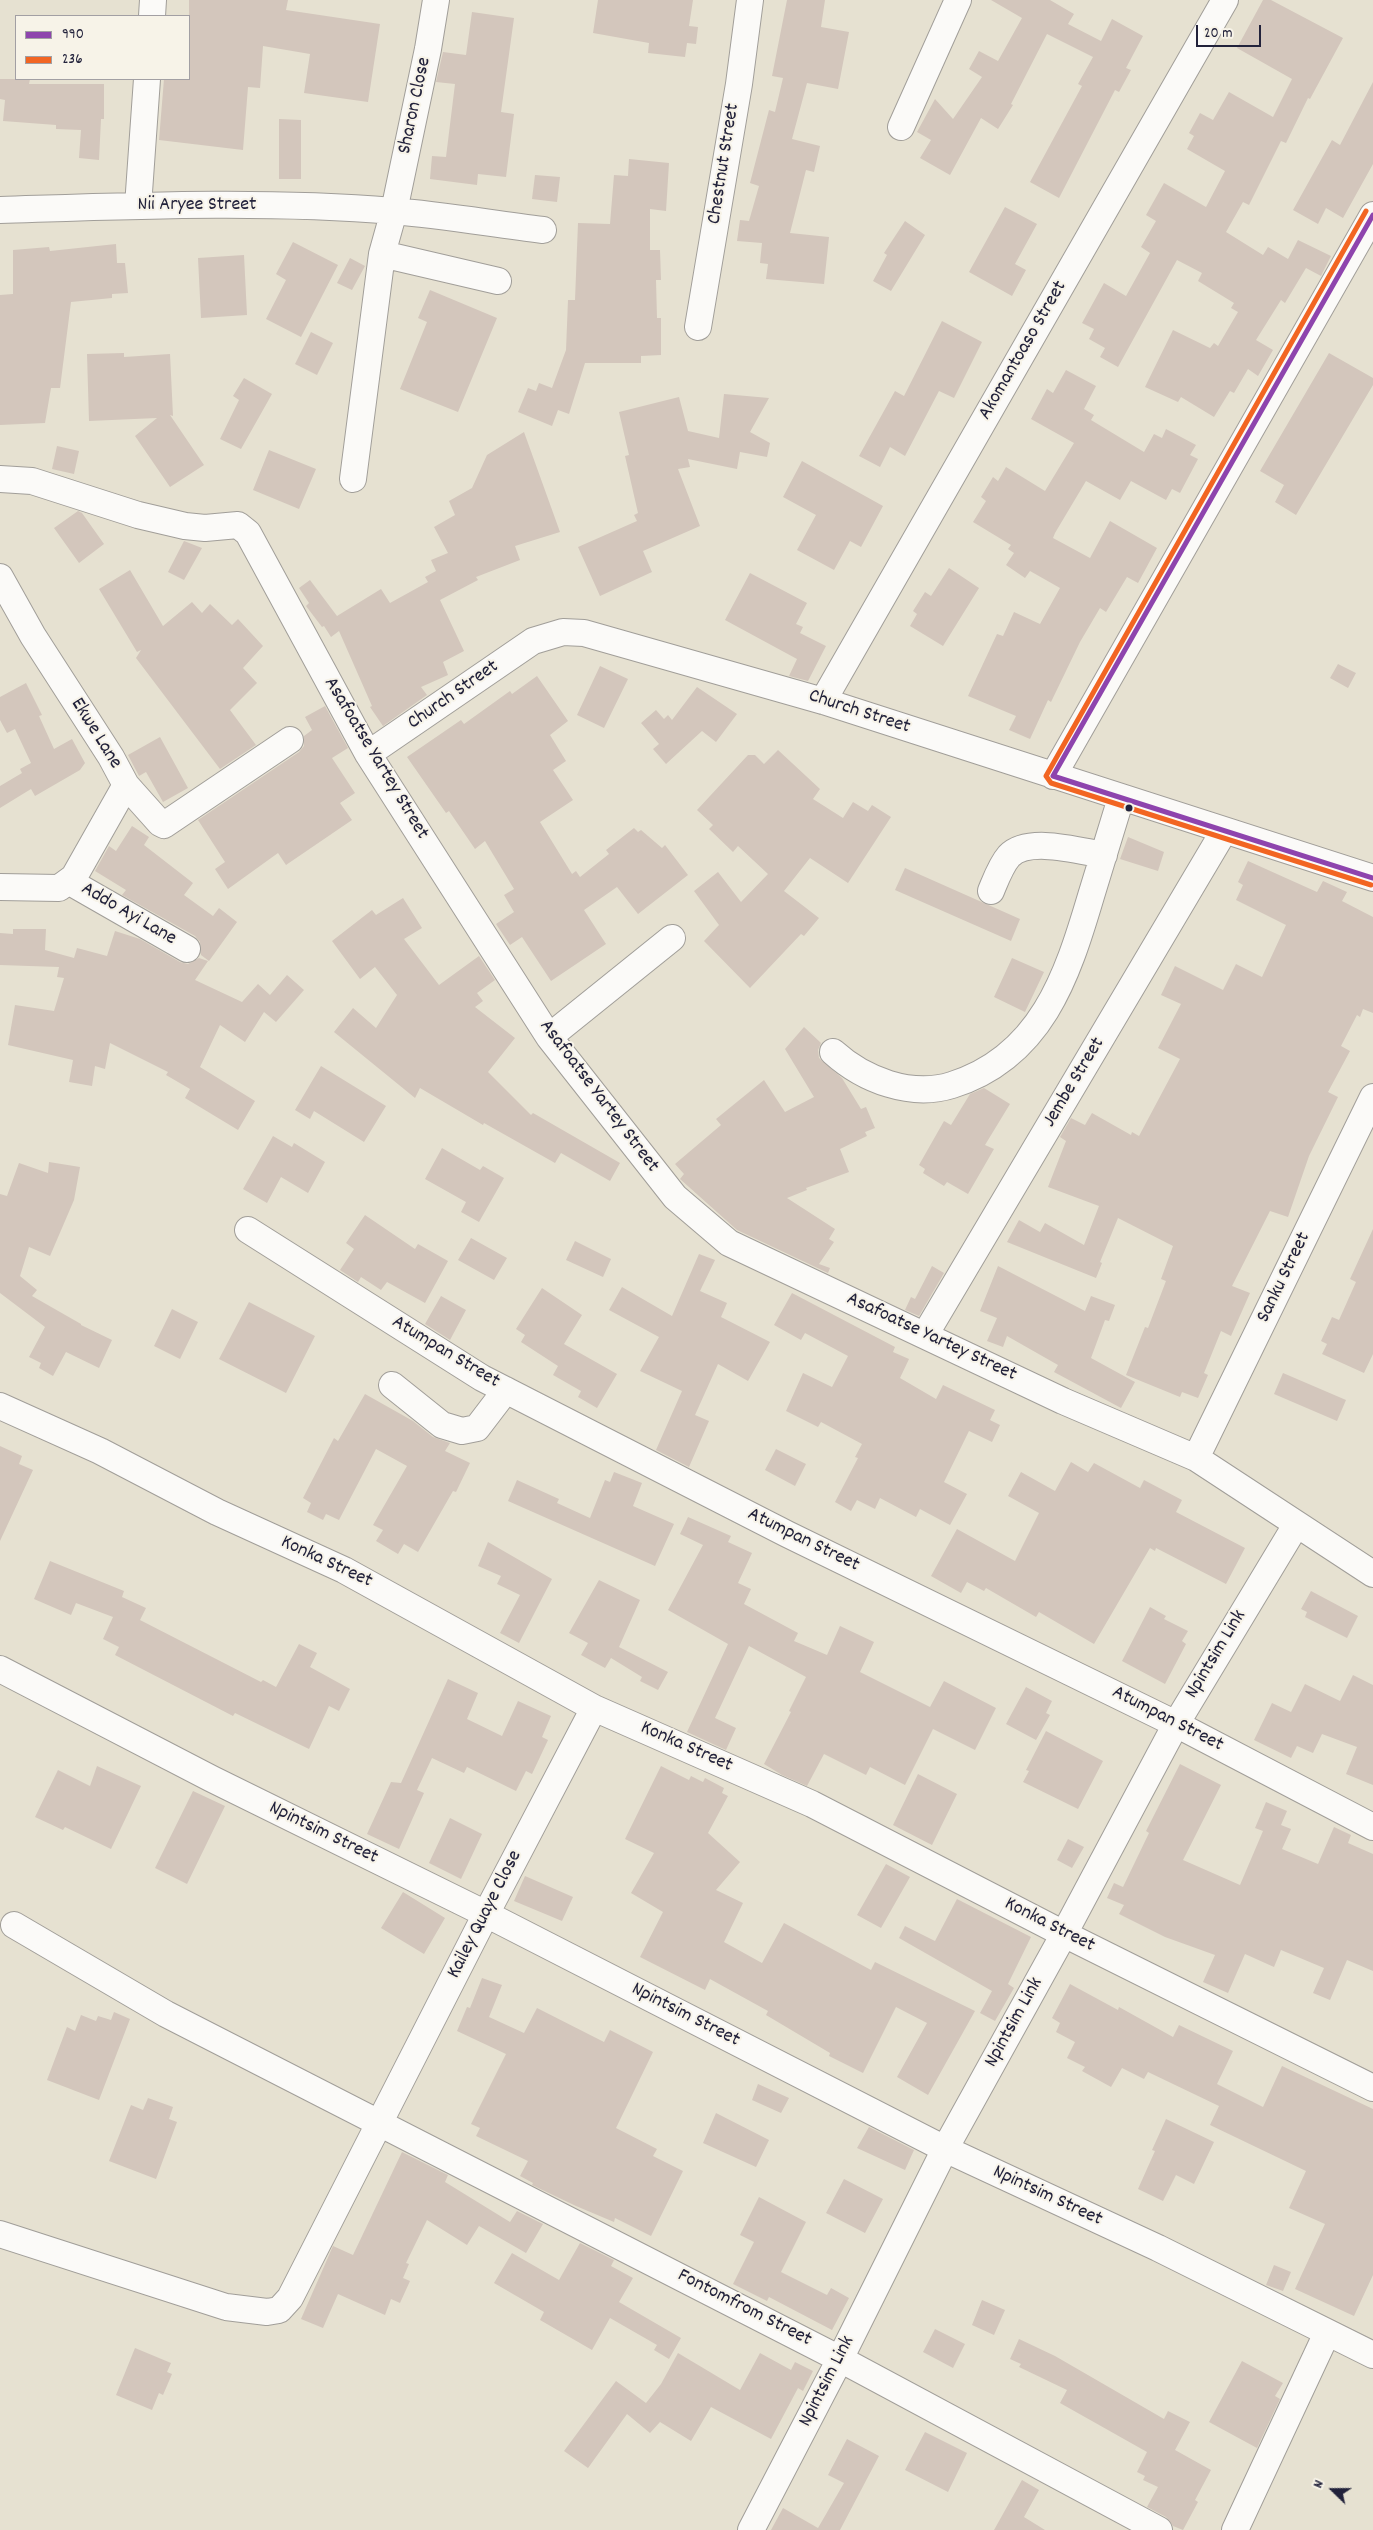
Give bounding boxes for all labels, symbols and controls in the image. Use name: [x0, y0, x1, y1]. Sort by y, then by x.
legend: [15, 15, 190, 80]
scale bar: [1198, 15, 1263, 47]
text: 20 m: [1204, 23, 1232, 45]
text: 990: [62, 24, 84, 46]
text: 236: [62, 49, 83, 71]
street label: Sharon Close: [394, 55, 438, 157]
street label: Chestnut Street: [704, 102, 746, 226]
street label: Nii Aryee Street: [138, 194, 256, 218]
street label: Akomantoaso Street: [974, 277, 1074, 425]
street label: Church Street: [404, 656, 504, 736]
street label: Asafoatse Yartey Street: [317, 674, 433, 844]
street label: Church Street: [805, 685, 913, 741]
street label: Ekwe Lane: [64, 694, 126, 774]
unlabelled marker: [1124, 803, 1134, 813]
street label: Addo Ayi Lane: [76, 878, 180, 952]
street label: Asafoatse Yartey Street: [533, 1016, 663, 1178]
street label: Jembe Street: [1039, 1034, 1111, 1132]
street label: Sanku Street: [1253, 1229, 1317, 1327]
street label: Asafoatse Yartey Street: [842, 1288, 1020, 1388]
street label: Atumpan Street: [387, 1311, 503, 1395]
street label: Atumpan Street: [743, 1504, 863, 1578]
street label: Konka Street: [276, 1531, 376, 1595]
street label: Npintsim Link: [1181, 1606, 1253, 1704]
street label: Atumpan Street: [1107, 1682, 1227, 1758]
street label: Konka Street: [636, 1717, 736, 1779]
street label: Npintsim Street: [265, 1797, 381, 1871]
street label: Kailey Quaye Close: [443, 1847, 529, 1983]
street label: Konka Street: [1000, 1893, 1098, 1959]
street label: Npintsim Link: [980, 1974, 1050, 2072]
street label: Npintsim Street: [627, 1978, 743, 2054]
street label: Npintsim Street: [988, 2161, 1106, 2233]
street label: Fontomfrom Street: [673, 2265, 815, 2353]
street label: Npintsim Link: [795, 2332, 861, 2432]
north arrow: [1308, 2465, 1358, 2515]
text: N: [1309, 2477, 1330, 2491]

